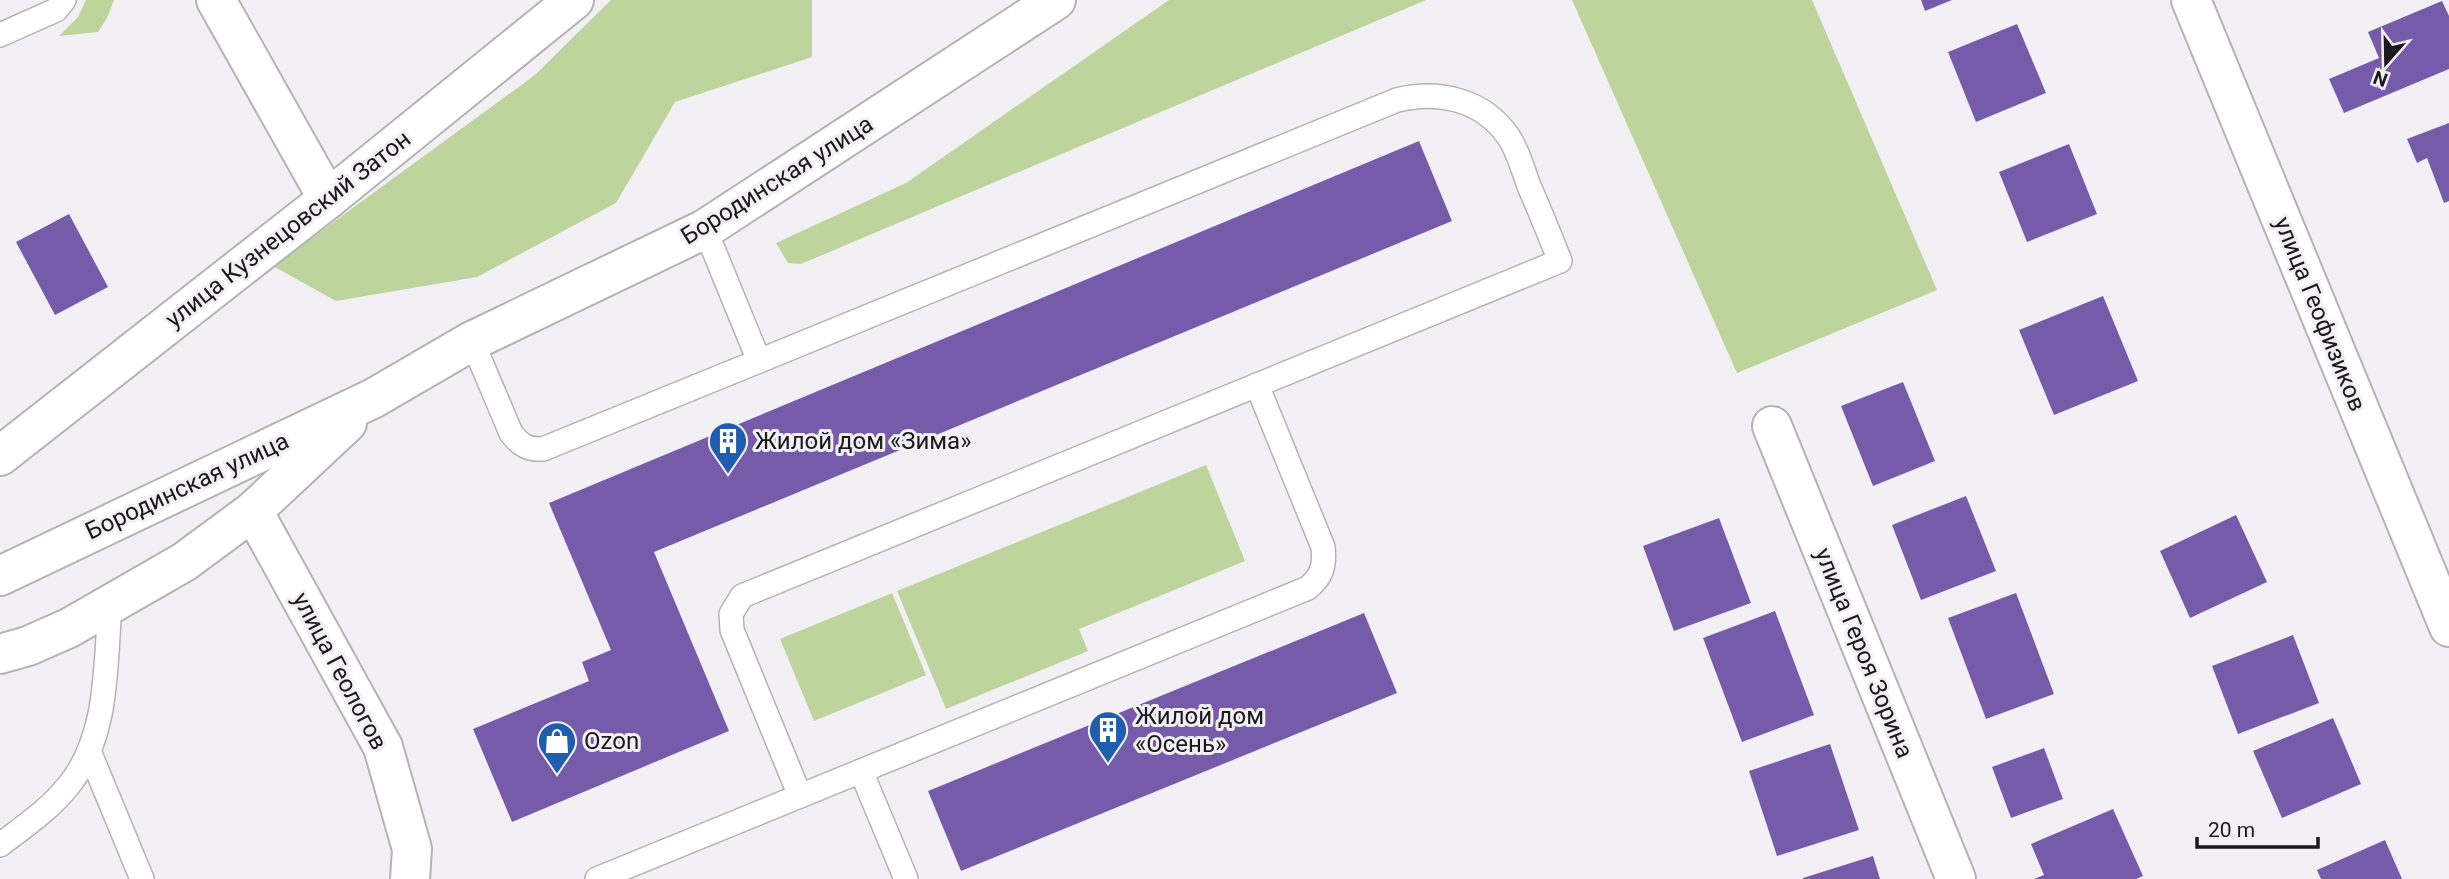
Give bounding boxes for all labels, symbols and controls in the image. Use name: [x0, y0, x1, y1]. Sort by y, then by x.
north arrow: [2351, 28, 2421, 98]
text: N: [2370, 65, 2391, 92]
street label: Бородинская улица: [676, 110, 878, 250]
street label: улица Кузнецовский Затон: [160, 125, 416, 333]
street label: улица Геофизиков: [2268, 213, 2372, 415]
building icon: Жилой дом «Зима»: [707, 420, 749, 475]
street label: Бородинская улица: [81, 427, 293, 545]
place label: Жилой дом «Зима»: [755, 427, 971, 455]
street label: улица Героя Зорина: [1809, 544, 1919, 762]
street label: улица Геологов: [287, 588, 393, 754]
place label: Жилой дом «Осень»: [1135, 702, 1264, 758]
building icon: Жилой дом «Осень»: [1087, 709, 1129, 764]
shop icon: Ozon: [536, 720, 578, 775]
place label: Ozon: [584, 727, 639, 755]
scale bar: [2197, 806, 2318, 850]
text: 20 m: [2208, 818, 2255, 842]

